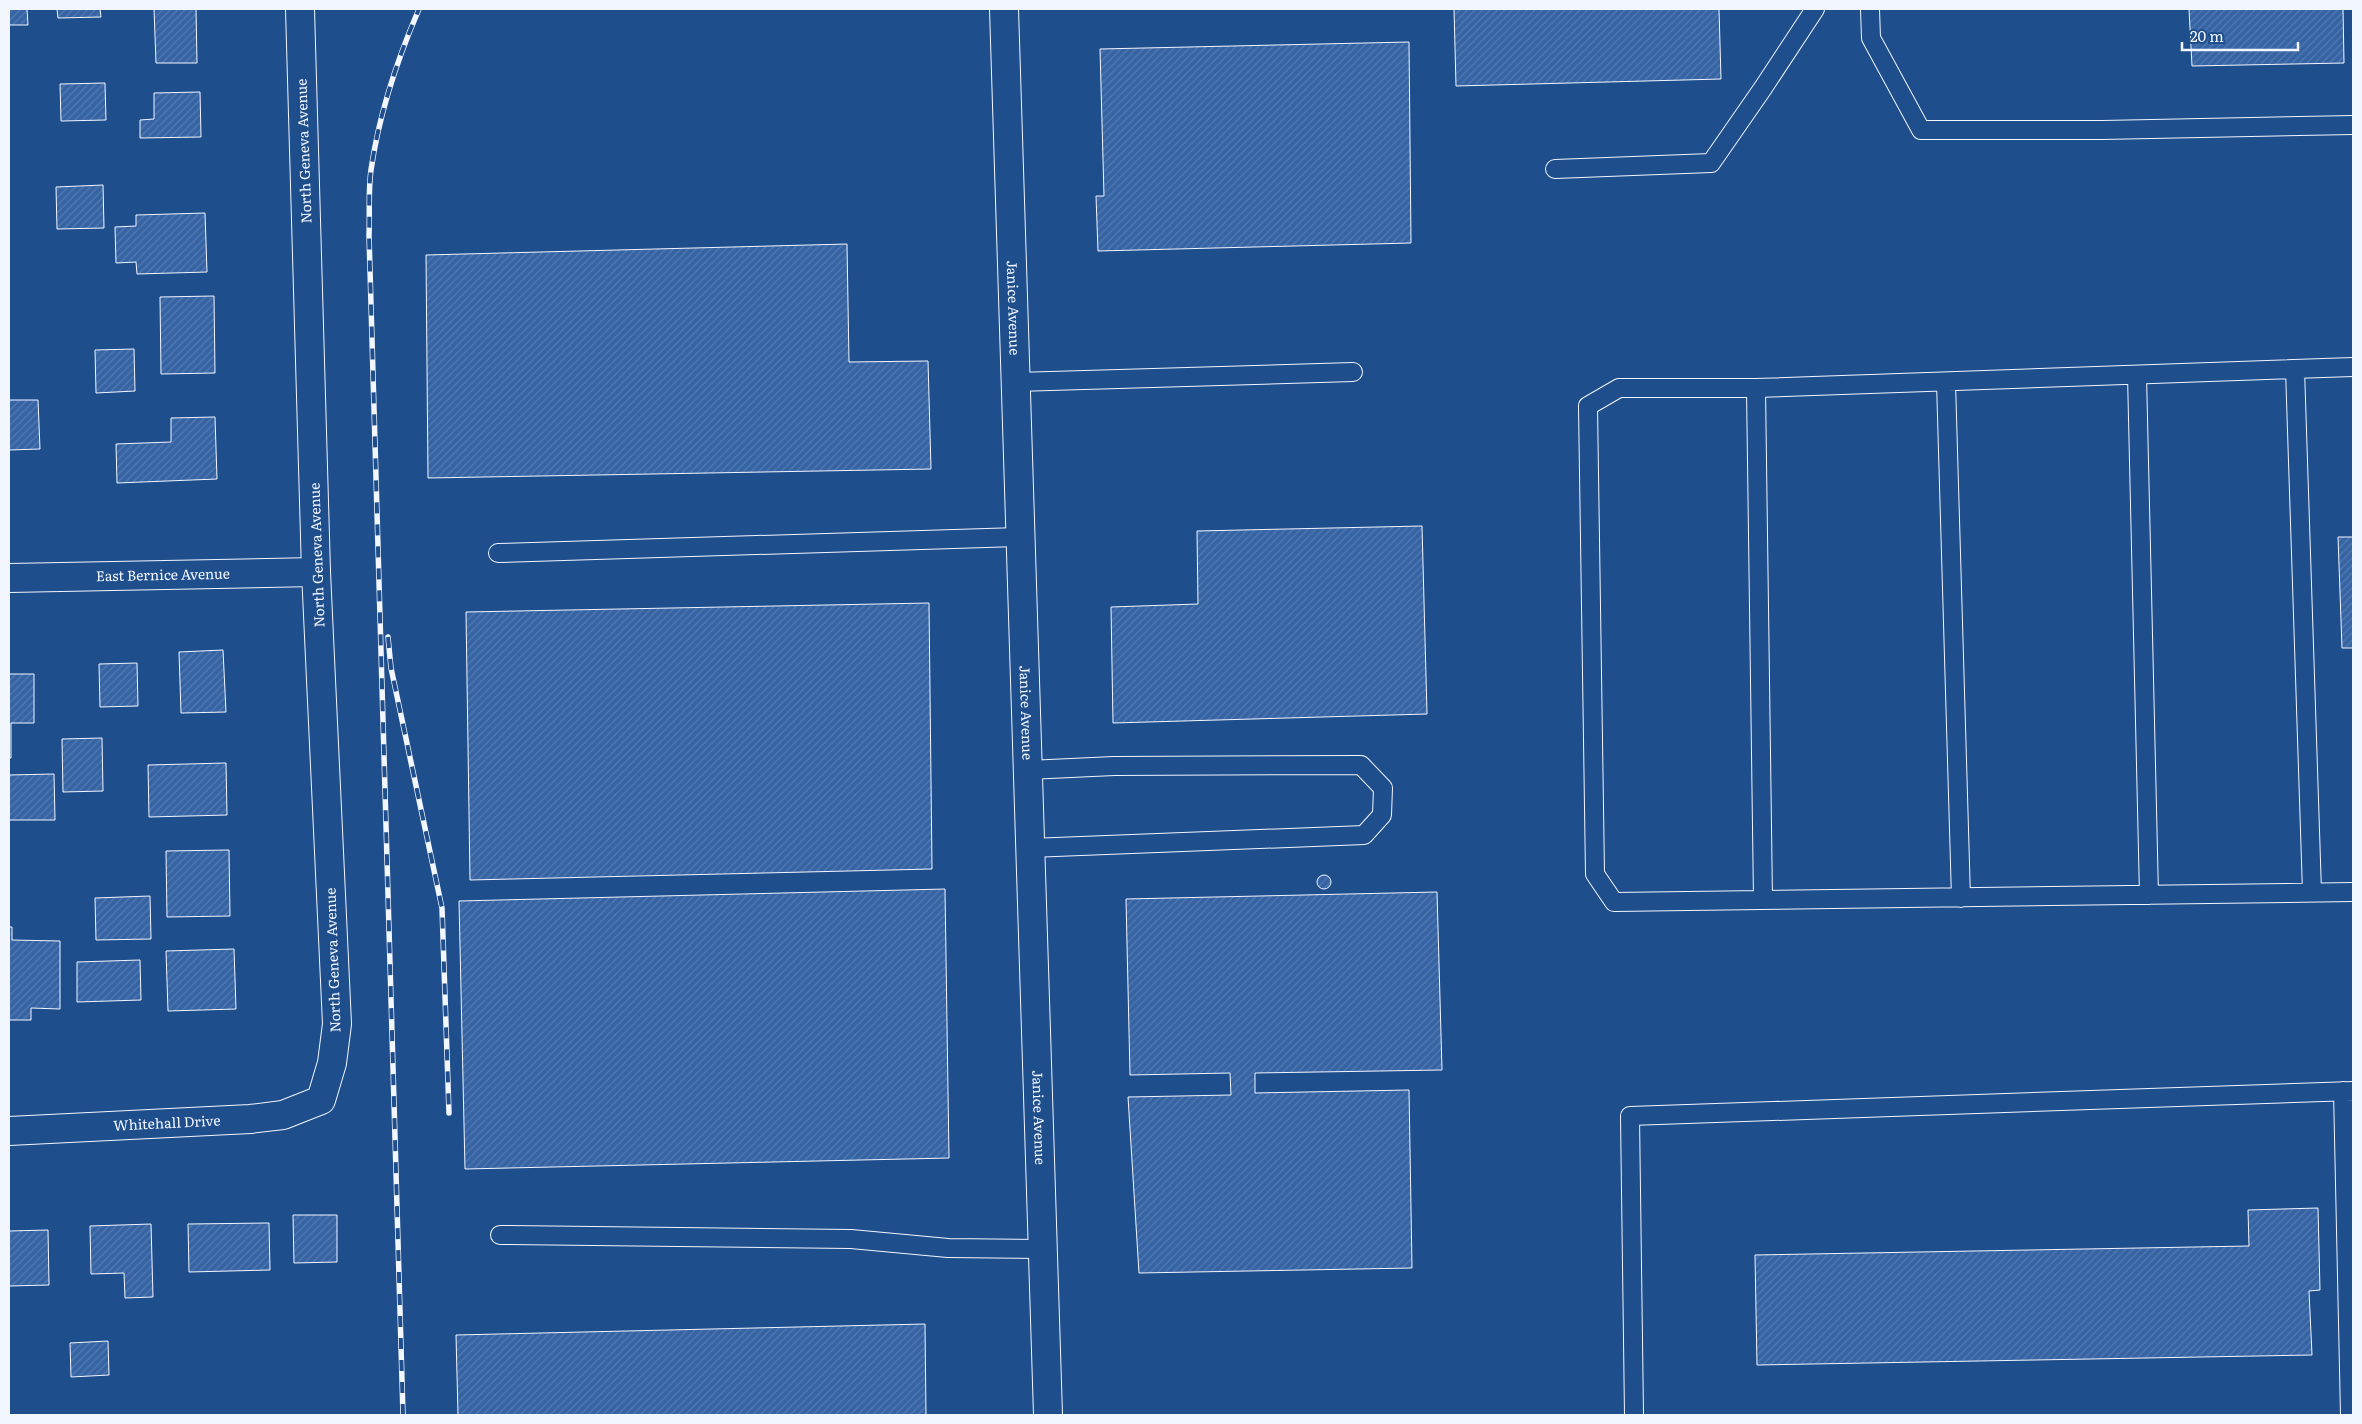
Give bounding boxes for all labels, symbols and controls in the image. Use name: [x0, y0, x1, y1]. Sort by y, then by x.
scale bar: [2182, 20, 2298, 52]
text: 20 m: [2190, 24, 2224, 47]
street label: North Geneva Avenue: [290, 78, 316, 224]
street label: Janice Avenue: [1003, 260, 1026, 356]
street label: North Geneva Avenue: [303, 482, 329, 628]
street label: East Bernice Avenue: [96, 563, 230, 585]
street label: Janice Avenue: [1016, 665, 1038, 760]
street label: North Geneva Avenue: [319, 887, 345, 1033]
street label: Janice Avenue: [1028, 1070, 1051, 1165]
street label: Whitehall Drive: [113, 1109, 221, 1135]

